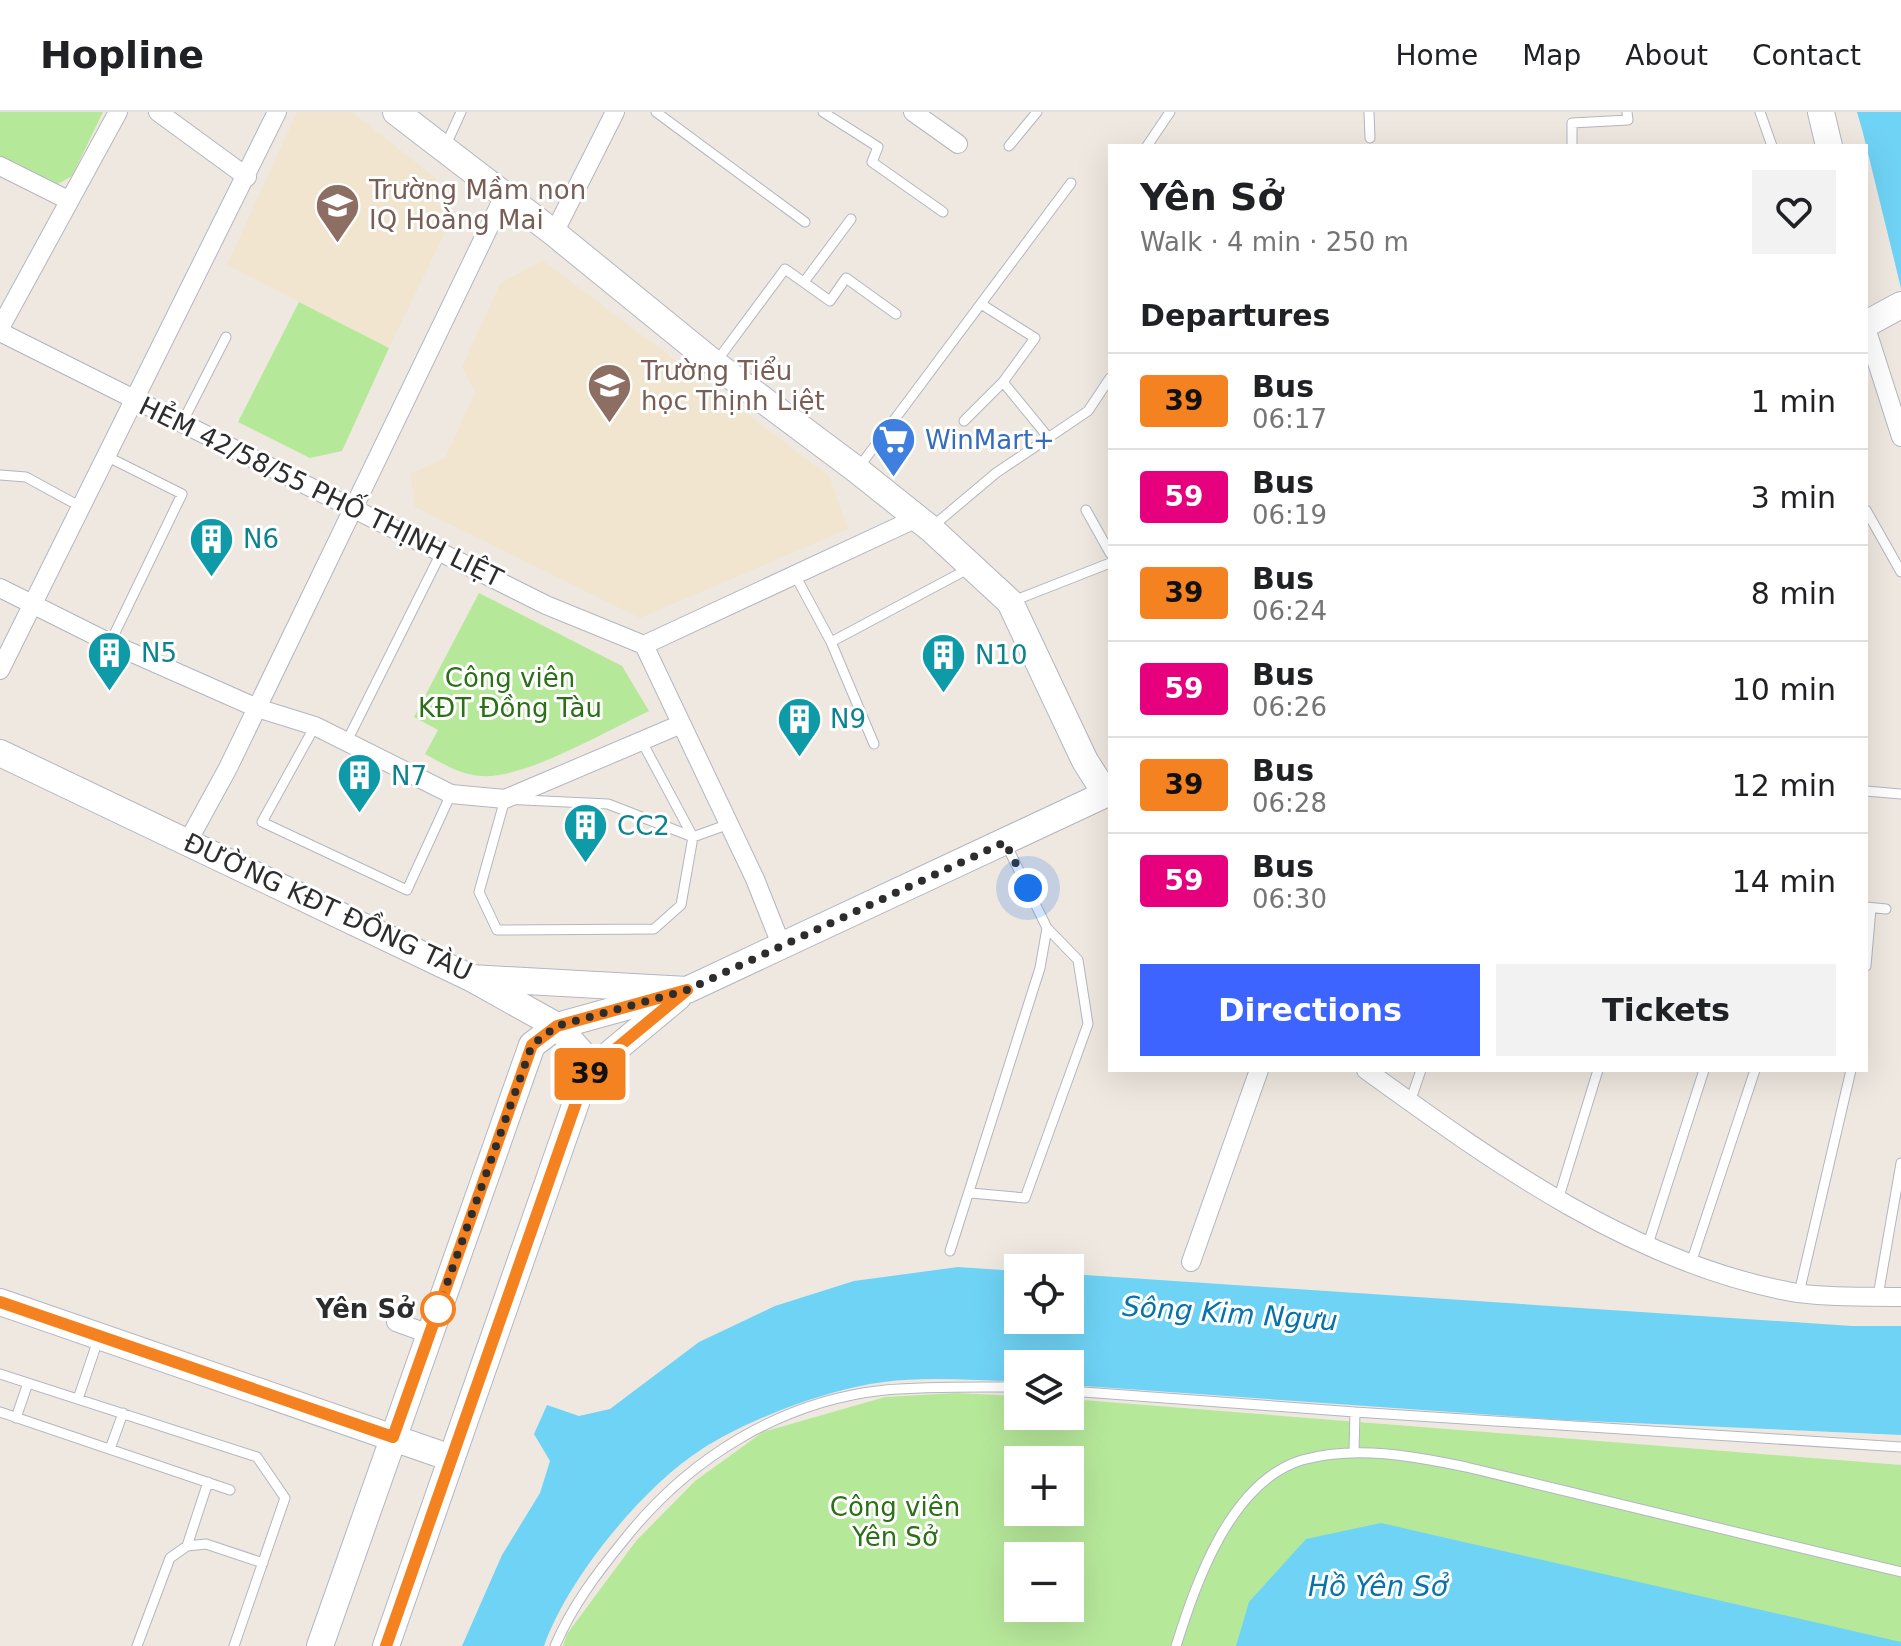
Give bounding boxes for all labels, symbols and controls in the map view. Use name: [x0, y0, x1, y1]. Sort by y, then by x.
text: Hopline: [40, 33, 204, 77]
text: Home: [1395, 39, 1478, 72]
text: Map: [1522, 39, 1581, 72]
text: About: [1625, 39, 1708, 72]
text: Contact: [1752, 39, 1861, 72]
button: heart: [1752, 170, 1836, 254]
place label: Trường Mầm non IQ Hoàng Mai: [368, 175, 586, 235]
text: Yên Sở: [1140, 175, 1284, 219]
school or university icon: Trường Mầm non IQ Hoàng Mai: [314, 181, 362, 244]
text: Walk · 4 min · 250 m: [1140, 227, 1409, 257]
text: Departures: [1140, 298, 1330, 333]
place label: Trường Tiểu học Thịnh Liệt: [640, 356, 825, 416]
school or university icon: Trường Tiểu học Thịnh Liệt: [586, 362, 634, 425]
text: Bus: [1252, 369, 1314, 404]
text: 39: [1165, 384, 1203, 417]
text: 1 min: [1751, 384, 1836, 419]
street label: HẺM 42/58/55 PHỐ THỊNH LIỆT: [134, 387, 509, 593]
text: 06:17: [1252, 404, 1327, 434]
supermarket icon: WinMart+: [870, 416, 918, 479]
place label: WinMart+: [925, 425, 1055, 455]
text: Bus: [1252, 465, 1314, 500]
text: 59: [1165, 480, 1203, 513]
text: 3 min: [1751, 480, 1836, 515]
text: 06:19: [1252, 500, 1327, 530]
building icon: N6: [188, 515, 236, 578]
place label: N6: [243, 524, 279, 554]
text: Bus: [1252, 561, 1314, 596]
text: 39: [1165, 576, 1203, 609]
text: 8 min: [1751, 576, 1836, 611]
text: 06:24: [1252, 596, 1327, 626]
building icon: N5: [86, 629, 134, 692]
building icon: N10: [920, 631, 968, 694]
place label: N5: [141, 638, 177, 668]
place label: N10: [975, 640, 1028, 670]
text: Bus: [1252, 657, 1314, 692]
park label: Công viên KĐT Đồng Tàu: [418, 663, 602, 723]
text: 59: [1165, 672, 1203, 705]
text: 10 min: [1732, 672, 1836, 707]
text: 06:26: [1252, 692, 1327, 722]
building icon: N9: [775, 695, 823, 758]
place label: N9: [830, 704, 866, 734]
building icon: N7: [336, 752, 384, 815]
text: Bus: [1252, 753, 1314, 788]
place label: N7: [391, 761, 427, 791]
text: 39: [1165, 768, 1203, 801]
text: 12 min: [1732, 768, 1836, 803]
text: 06:28: [1252, 788, 1327, 818]
building icon: CC2: [562, 802, 610, 865]
place label: CC2: [617, 811, 670, 841]
street label: ĐƯỜNG KĐT ĐỒNG TÀU: [179, 823, 479, 987]
text: Bus: [1252, 849, 1314, 884]
text: 59: [1165, 864, 1203, 897]
text: 14 min: [1732, 864, 1836, 899]
your location: [1008, 868, 1048, 908]
text: 06:30: [1252, 884, 1327, 914]
button: Directions: [1140, 964, 1480, 1056]
button: Tickets: [1496, 964, 1836, 1056]
line badge: 39: [554, 1048, 626, 1100]
text: 39: [571, 1057, 609, 1090]
map controls: [1004, 1254, 1084, 1622]
button: locate: [1004, 1254, 1084, 1334]
water label: Sông Kim Ngưu: [1121, 1290, 1339, 1337]
marker: Yên Sở: [421, 1292, 455, 1326]
place label: Yên Sở: [315, 1294, 415, 1324]
button: layers: [1004, 1350, 1084, 1430]
button: +: [1004, 1446, 1084, 1526]
park label: Công viên Yên Sở: [830, 1492, 960, 1552]
button: −: [1004, 1542, 1084, 1622]
water label: Hồ Yên Sở: [1308, 1570, 1450, 1603]

